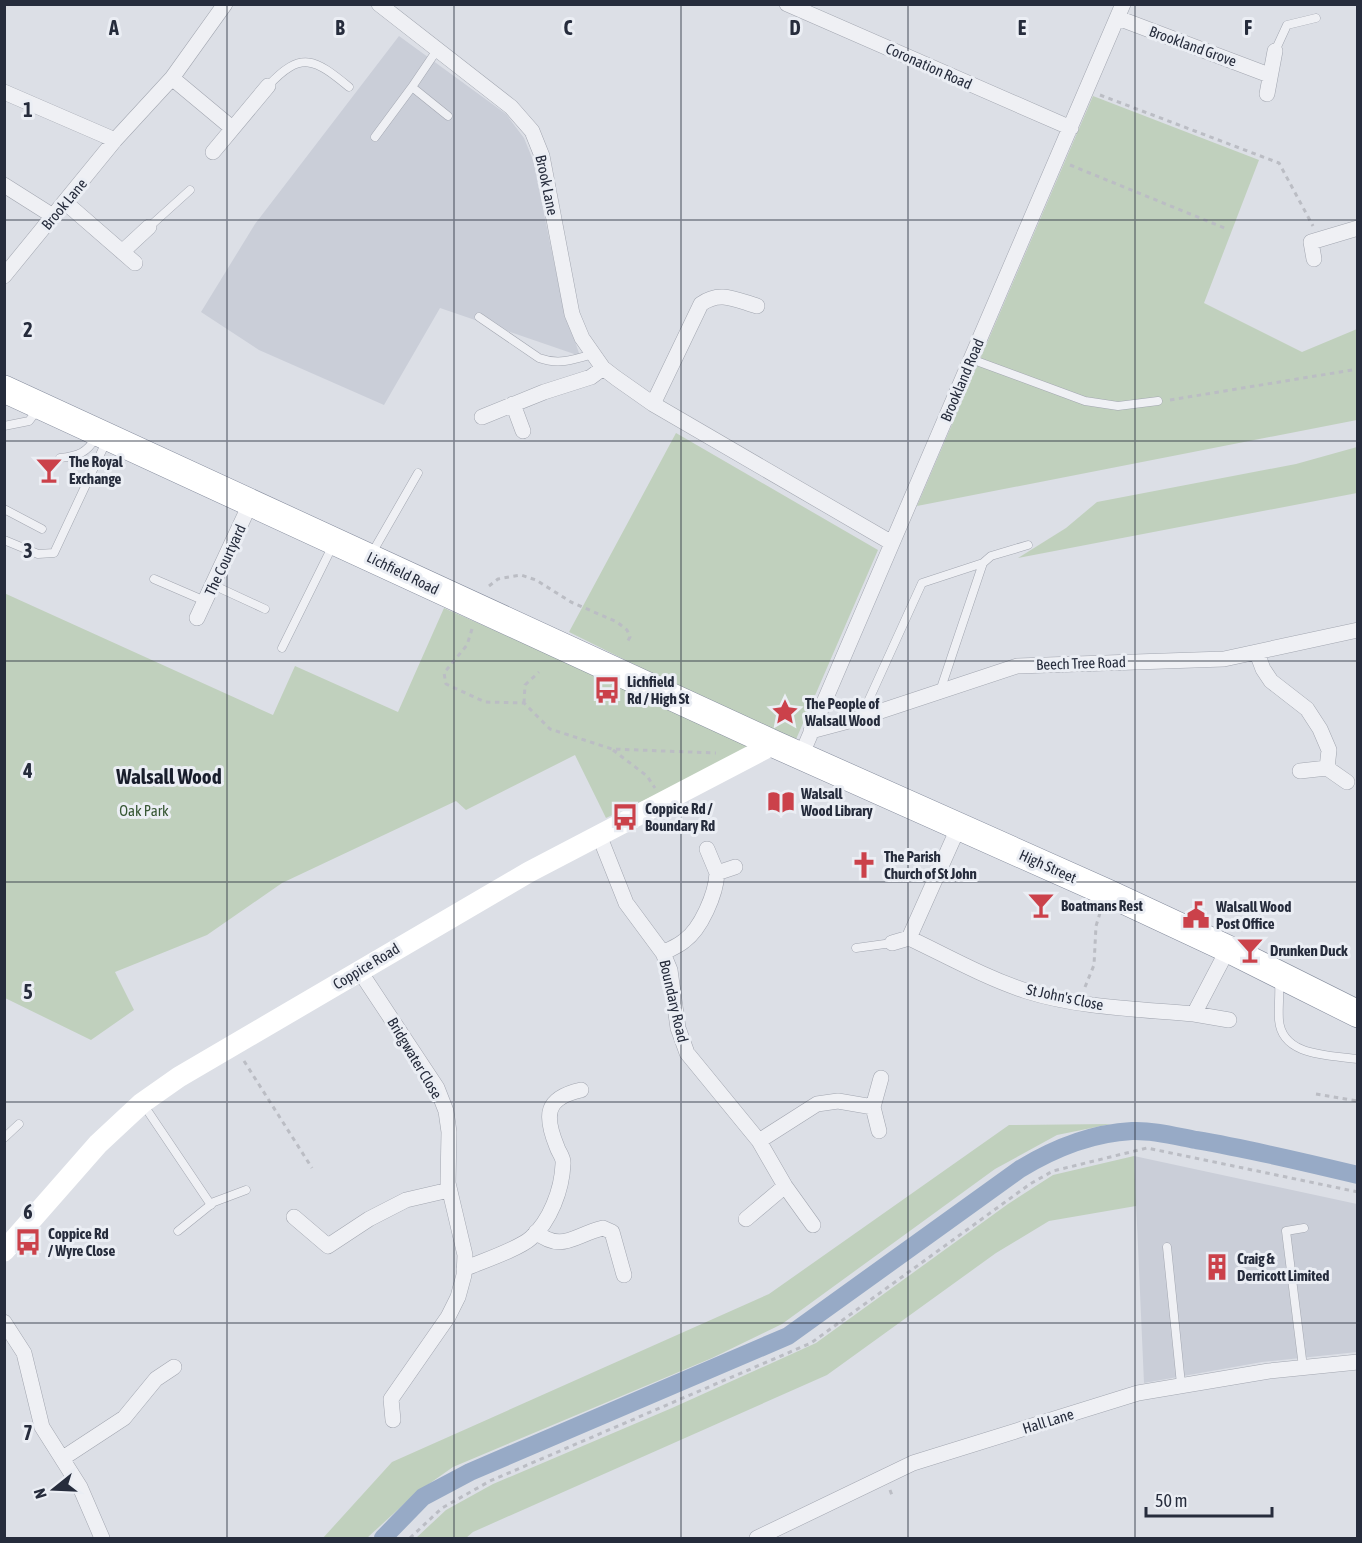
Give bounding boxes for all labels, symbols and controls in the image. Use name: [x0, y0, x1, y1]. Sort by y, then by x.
text: A: [108, 16, 119, 39]
text: B: [335, 16, 345, 39]
text: C: [564, 16, 573, 39]
text: D: [789, 16, 801, 39]
text: E: [1018, 16, 1027, 39]
text: F: [1244, 16, 1252, 39]
street label: Brookland Grove: [1147, 22, 1239, 70]
street label: Coronation Road: [883, 39, 975, 93]
text: 1: [23, 98, 33, 121]
street label: Brook Lane: [532, 153, 562, 217]
street label: Brook Lane: [38, 175, 90, 233]
text: 2: [23, 318, 33, 341]
street label: Brookland Road: [937, 336, 987, 424]
place label: The Royal Exchange: [69, 453, 124, 487]
bar icon: The Royal Exchange: [34, 455, 64, 485]
street label: The Courtyard: [201, 522, 249, 598]
text: 3: [23, 539, 33, 562]
street label: Lichfield Road: [364, 548, 442, 598]
street label: Beech Tree Road: [1036, 653, 1126, 673]
place label: Lichfield Rd / High St: [627, 673, 690, 707]
bus stop icon: Lichfield Rd / High St: [592, 675, 622, 705]
place label: The People of Walsall Wood: [804, 695, 880, 729]
place icon: The People of Walsall Wood: [770, 697, 800, 727]
text: 4: [22, 759, 33, 782]
district label: Walsall Wood: [115, 764, 222, 788]
place label: Walsall Wood Library: [800, 785, 874, 819]
library icon: Walsall Wood Library: [766, 787, 796, 817]
place label: Coppice Rd / Boundary Rd: [645, 800, 715, 834]
park label: Oak Park: [119, 802, 169, 819]
bus stop icon: Coppice Rd / Boundary Rd: [610, 802, 640, 832]
street label: High Street: [1017, 846, 1079, 886]
place label: The Parish Church of St John: [884, 848, 977, 882]
church icon: The Parish Church of St John: [849, 850, 879, 880]
bar icon: Boatmans Rest: [1026, 890, 1056, 920]
place label: Boatmans Rest: [1061, 897, 1143, 914]
place label: Walsall Wood Post Office: [1215, 898, 1291, 932]
public building icon: Walsall Wood Post Office: [1181, 900, 1211, 930]
bar icon: Drunken Duck: [1235, 935, 1265, 965]
street label: Coppice Road: [330, 940, 402, 992]
place label: Drunken Duck: [1270, 942, 1348, 959]
street label: Boundary Road: [656, 958, 692, 1044]
text: 5: [23, 980, 33, 1003]
street label: St John's Close: [1025, 981, 1105, 1013]
street label: Bridgwater Close: [384, 1014, 446, 1102]
text: 6: [23, 1200, 33, 1223]
place label: Coppice Rd / Wyre Close: [48, 1225, 115, 1259]
bus stop icon: Coppice Rd / Wyre Close: [13, 1227, 43, 1257]
place label: Craig & Derricott Limited: [1237, 1250, 1329, 1284]
building icon: Craig & Derricott Limited: [1202, 1252, 1232, 1282]
street label: Hall Lane: [1020, 1405, 1076, 1437]
text: 7: [23, 1421, 33, 1444]
north arrow: [24, 1459, 84, 1519]
scale bar: [1146, 1480, 1272, 1518]
text: N: [30, 1486, 50, 1501]
text: 50 m: [1155, 1490, 1187, 1511]

